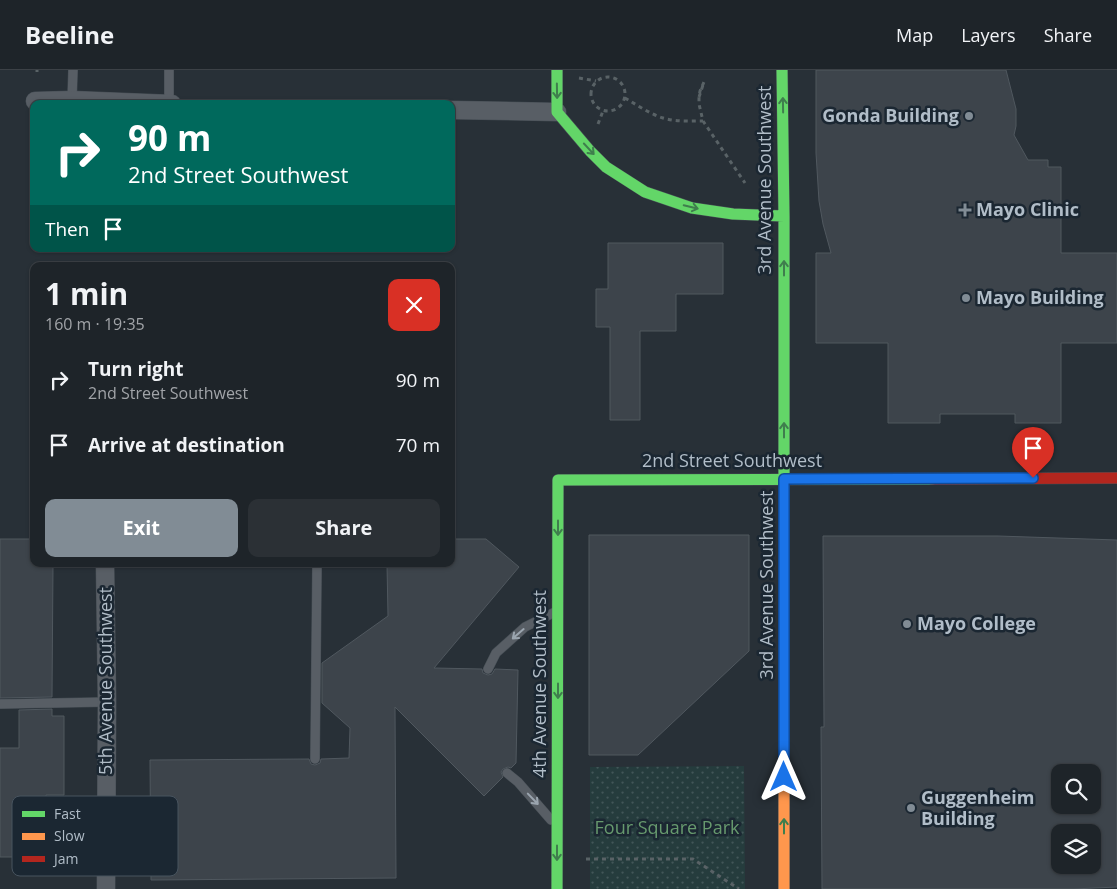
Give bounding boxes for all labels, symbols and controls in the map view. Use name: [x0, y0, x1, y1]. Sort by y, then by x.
text: Beeline: [25, 18, 114, 51]
text: Map: [896, 23, 933, 47]
text: Layers: [961, 23, 1016, 47]
text: Share: [1044, 23, 1092, 47]
one-way arrow: [552, 82, 562, 99]
street label: 3rd Avenue Southwest: [752, 86, 776, 274]
one-way arrow: [778, 97, 788, 114]
place label: Gonda Building: [822, 103, 959, 127]
marker: Gonda Building: [963, 110, 975, 122]
text: 90 m: [128, 114, 211, 161]
icon: right: [45, 120, 110, 185]
one-way arrow: [583, 143, 595, 156]
text: 2nd Street Southwest: [128, 159, 348, 189]
place label: Mayo Clinic: [976, 197, 1079, 221]
one-way arrow: [683, 203, 699, 212]
marker: Mayo Clinic: [958, 203, 972, 217]
icon: arrive: [99, 215, 127, 243]
text: Then: [45, 216, 89, 242]
one-way arrow: [779, 260, 789, 276]
text: 1 min: [45, 273, 128, 314]
button: close: [388, 279, 440, 331]
place label: Mayo Building: [976, 285, 1104, 309]
marker: Mayo Building: [960, 292, 972, 304]
text: 160 m · 19:35: [45, 313, 145, 335]
text: Turn right: [88, 356, 183, 382]
icon: right: [45, 366, 73, 394]
text: 90 m: [396, 367, 440, 393]
text: 2nd Street Southwest: [88, 382, 248, 404]
one-way arrow: [779, 422, 789, 438]
pin: [1012, 427, 1054, 478]
icon: arrive: [45, 431, 73, 459]
text: Arrive at destination: [88, 432, 285, 458]
text: 70 m: [396, 432, 440, 458]
icon: arrive: [1019, 434, 1047, 462]
street label: 2nd Street Southwest: [642, 448, 822, 472]
street label: 3rd Avenue Southwest: [754, 491, 778, 679]
button: Exit: [45, 499, 238, 557]
button: Share: [248, 499, 440, 557]
one-way arrow: [553, 520, 563, 536]
street label: 5th Avenue Southwest: [93, 587, 117, 775]
street label: 4th Avenue Southwest: [527, 590, 551, 778]
place label: Mayo College: [917, 611, 1036, 635]
marker: Mayo College: [901, 618, 913, 630]
one-way arrow: [511, 629, 524, 640]
one-way arrow: [553, 682, 563, 699]
position arrow: [757, 750, 809, 802]
map controls: [1051, 764, 1101, 874]
button: search: [1051, 764, 1101, 814]
place label: Guggenheim Building: [921, 785, 1034, 830]
one-way arrow: [527, 793, 539, 805]
legend: [12, 796, 178, 876]
marker: Guggenheim Building: [905, 802, 917, 814]
text: Fast: [54, 804, 81, 823]
park label: Four Square Park: [595, 815, 740, 839]
one-way arrow: [779, 819, 789, 835]
button: layers: [1051, 824, 1101, 874]
text: Slow: [54, 826, 85, 845]
one-way arrow: [552, 845, 562, 861]
text: Jam: [52, 849, 79, 868]

